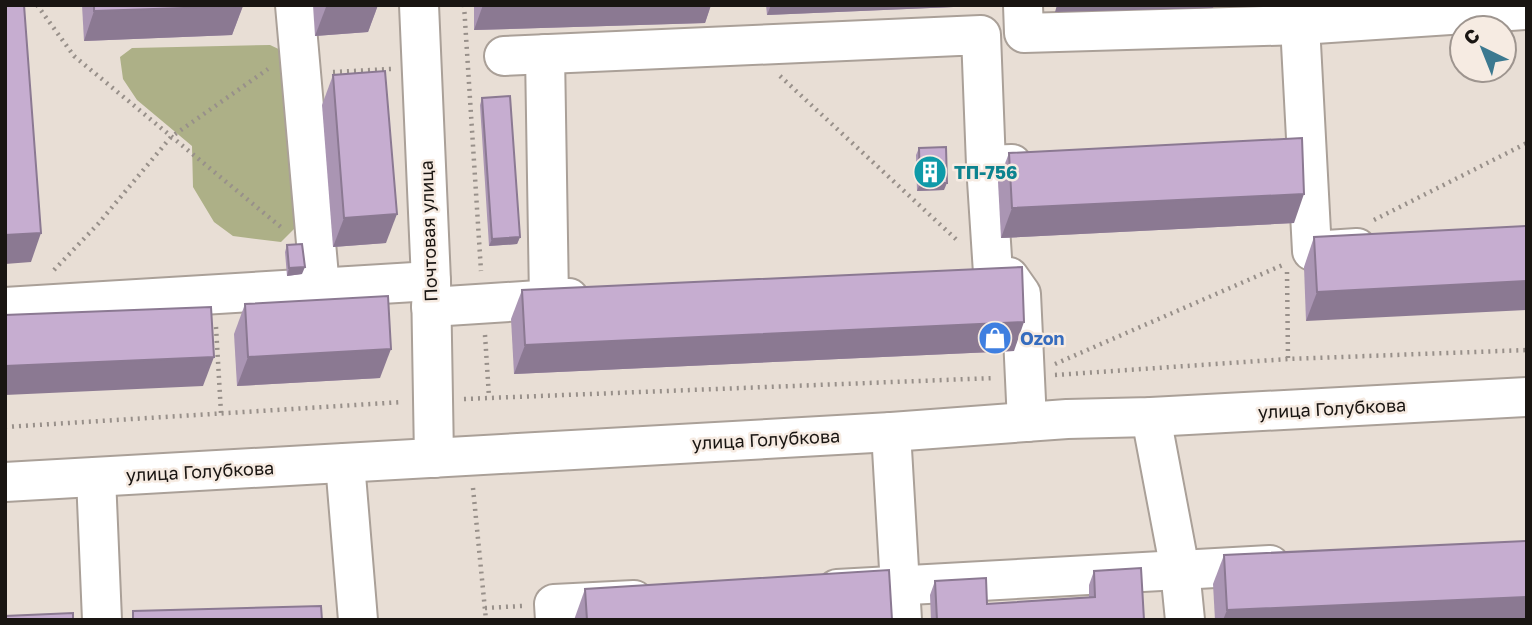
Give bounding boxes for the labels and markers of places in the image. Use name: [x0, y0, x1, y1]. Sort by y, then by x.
building icon: ТП-756: [911, 153, 949, 191]
place label: ТП-756: [954, 161, 1017, 183]
shop icon: Ozon: [976, 319, 1014, 357]
place label: Ozon: [1020, 327, 1065, 349]

